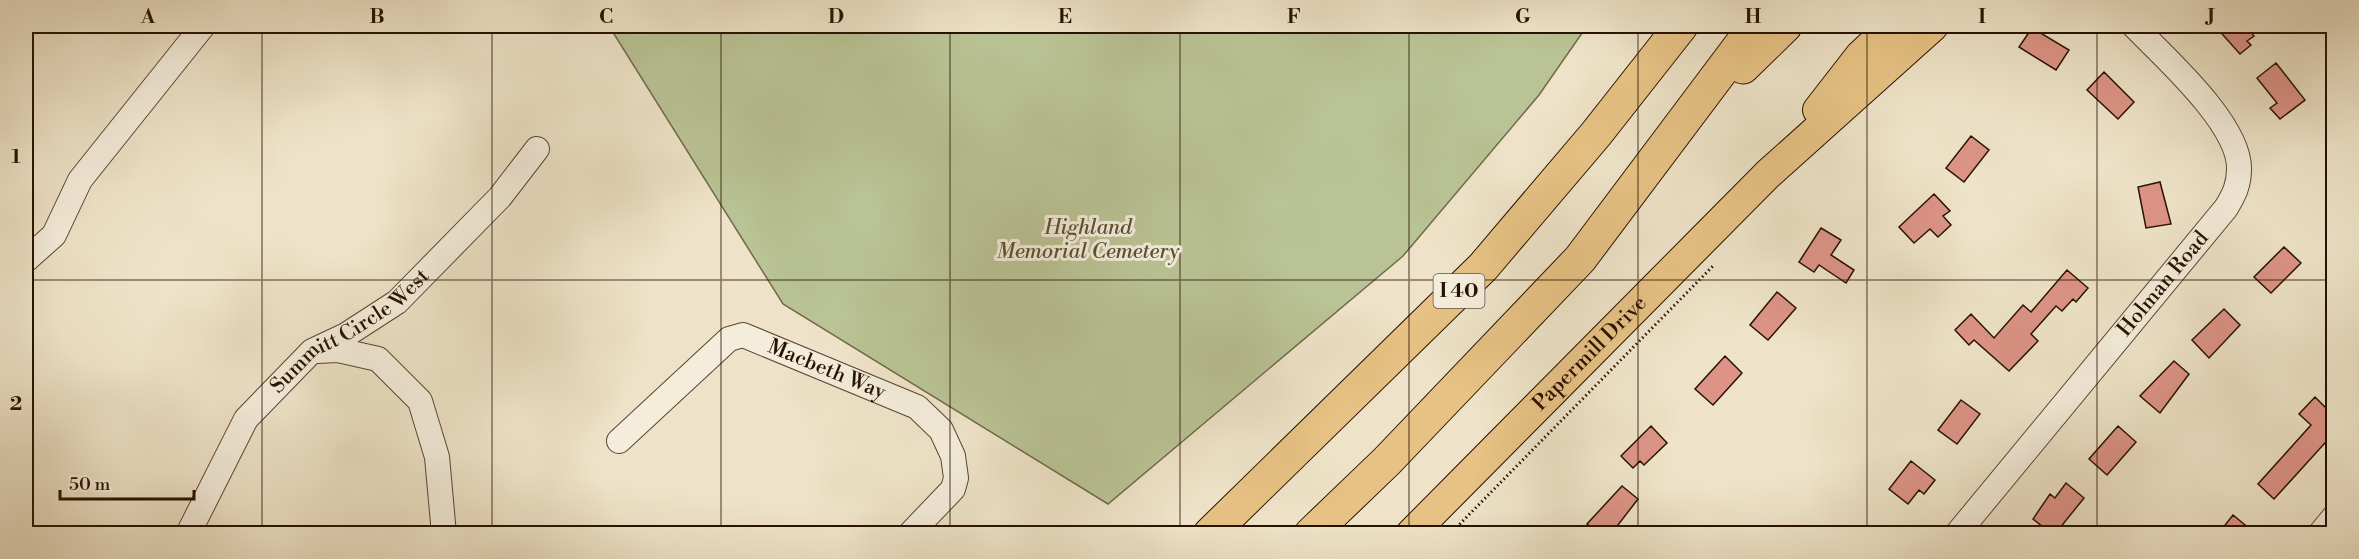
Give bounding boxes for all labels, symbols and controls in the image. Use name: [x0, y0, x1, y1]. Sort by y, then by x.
text: A: [140, 5, 156, 30]
text: B: [369, 5, 385, 30]
text: C: [599, 5, 613, 30]
text: D: [828, 5, 844, 30]
text: E: [1058, 5, 1072, 30]
text: F: [1287, 5, 1301, 30]
text: G: [1515, 5, 1531, 30]
text: H: [1745, 5, 1762, 30]
text: I: [1978, 5, 1986, 30]
text: J: [2204, 5, 2215, 30]
text: 1: [11, 145, 21, 170]
park label: Highland Memorial Cemetery: [997, 215, 1180, 265]
street label: Holman Road: [2112, 226, 2214, 342]
street label: Summitt Circle West: [265, 263, 435, 399]
road number: I 40: [1434, 274, 1484, 308]
street label: Papermill Drive: [1527, 291, 1653, 417]
street label: Macbeth Way: [764, 334, 890, 406]
text: 2: [10, 392, 22, 417]
scale bar: [60, 463, 194, 501]
text: 50 m: [69, 473, 111, 496]

